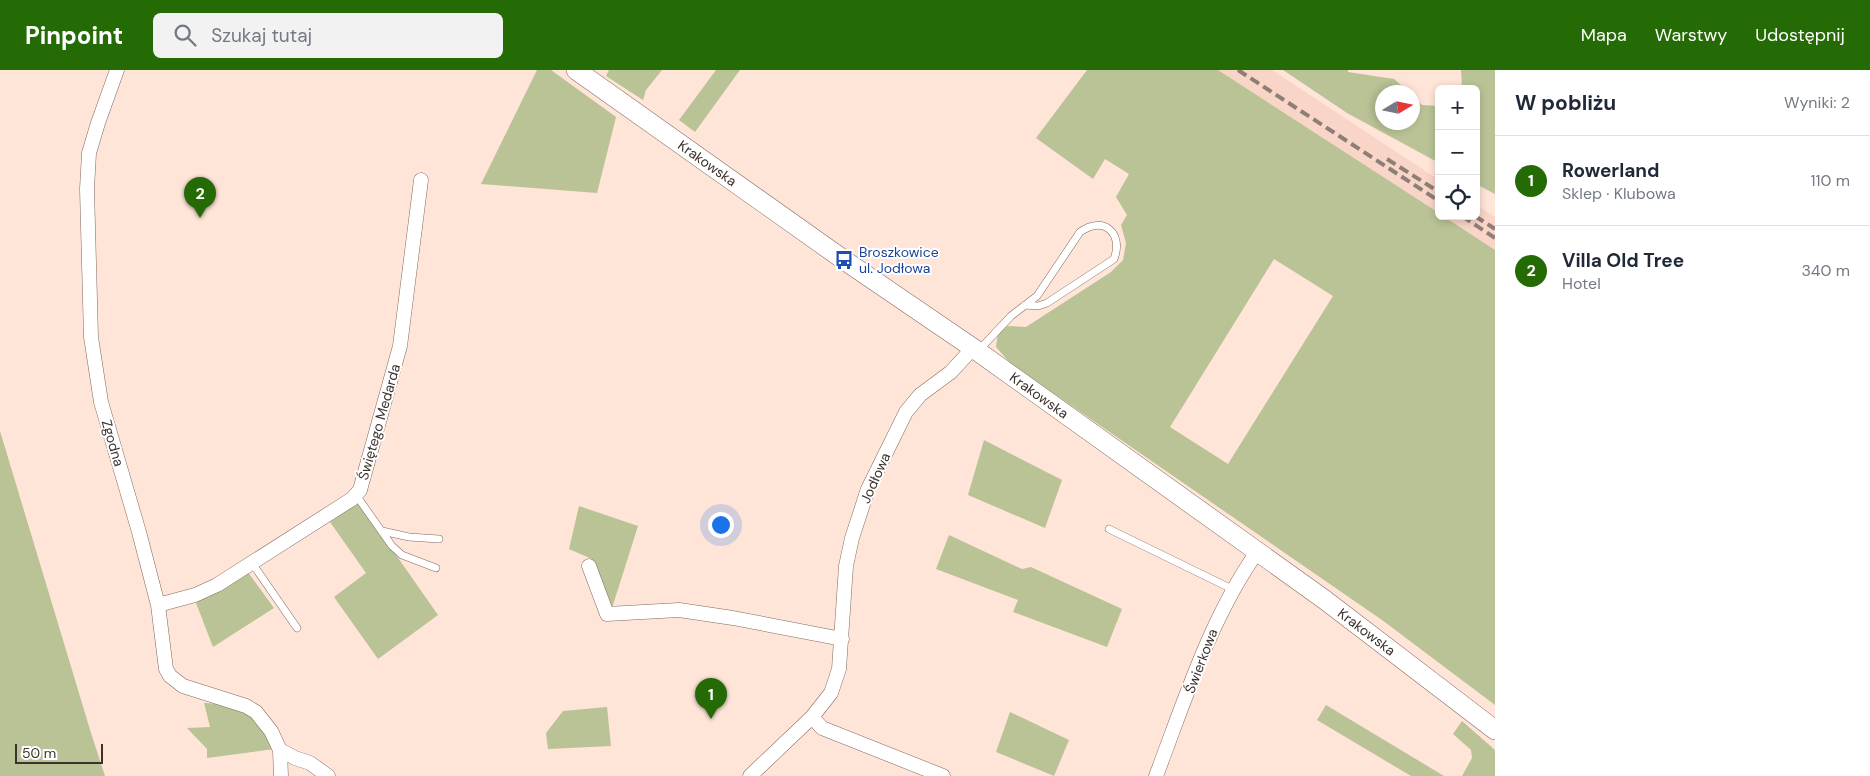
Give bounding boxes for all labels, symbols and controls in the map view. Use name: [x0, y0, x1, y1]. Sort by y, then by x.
search box: [153, 13, 503, 58]
text: Pinpoint: [25, 20, 123, 51]
icon: search: [171, 21, 199, 49]
text: Szukaj tutaj: [211, 23, 312, 48]
text: Mapa: [1581, 23, 1627, 47]
text: Warstwy: [1655, 23, 1727, 47]
text: Udostępnij: [1755, 23, 1845, 47]
north arrow: [1375, 85, 1420, 130]
map controls: [1435, 85, 1480, 220]
button: +: [1435, 85, 1480, 130]
text: W pobliżu: [1515, 89, 1616, 117]
text: Wyniki: 2: [1784, 92, 1850, 113]
button: −: [1435, 130, 1480, 175]
street label: Krakowska: [674, 136, 740, 190]
text: Rowerland: [1562, 158, 1660, 183]
text: 1: [1528, 170, 1534, 191]
text: 110 m: [1811, 170, 1850, 191]
button: locate: [1435, 175, 1480, 220]
pin: 2: [184, 177, 216, 218]
text: Sklep · Klubowa: [1562, 183, 1676, 204]
place label: Broszkowice ul. Jodłowa: [859, 243, 939, 277]
text: Villa Old Tree: [1562, 248, 1684, 273]
bus stop icon: Broszkowice ul. Jodłowa: [833, 249, 855, 271]
text: 2: [1526, 260, 1536, 281]
text: 340 m: [1801, 260, 1850, 281]
text: Hotel: [1562, 273, 1601, 294]
street label: Świętego Medarda: [354, 362, 404, 482]
street label: Krakowska: [1006, 368, 1072, 422]
street label: Zgodna: [98, 418, 128, 468]
street label: Jodłowa: [856, 450, 894, 506]
your location: [708, 512, 734, 538]
street label: Krakowska: [1334, 604, 1399, 660]
street label: Świerkowa: [1180, 626, 1222, 696]
pin: 1: [695, 678, 727, 719]
scale bar: [15, 741, 102, 764]
text: 50 m: [22, 744, 56, 762]

